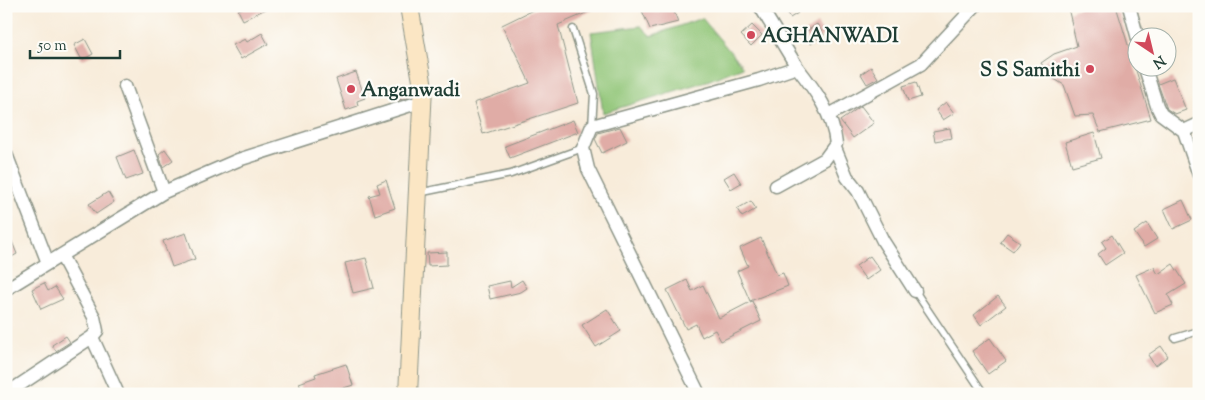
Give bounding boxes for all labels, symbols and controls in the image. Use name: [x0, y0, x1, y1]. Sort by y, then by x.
place label: AGHANWADI: [761, 23, 899, 52]
scale bar: [30, 28, 120, 60]
north arrow: [1128, 28, 1178, 78]
marker: AGHANWADI: [745, 29, 757, 41]
text: 50 m: [37, 36, 67, 57]
text: N: [1148, 50, 1169, 72]
place label: S S Samithi: [980, 57, 1080, 86]
marker: S S Samithi: [1084, 63, 1096, 75]
place label: Anganwadi: [361, 77, 460, 106]
marker: Anganwadi: [345, 83, 357, 95]

